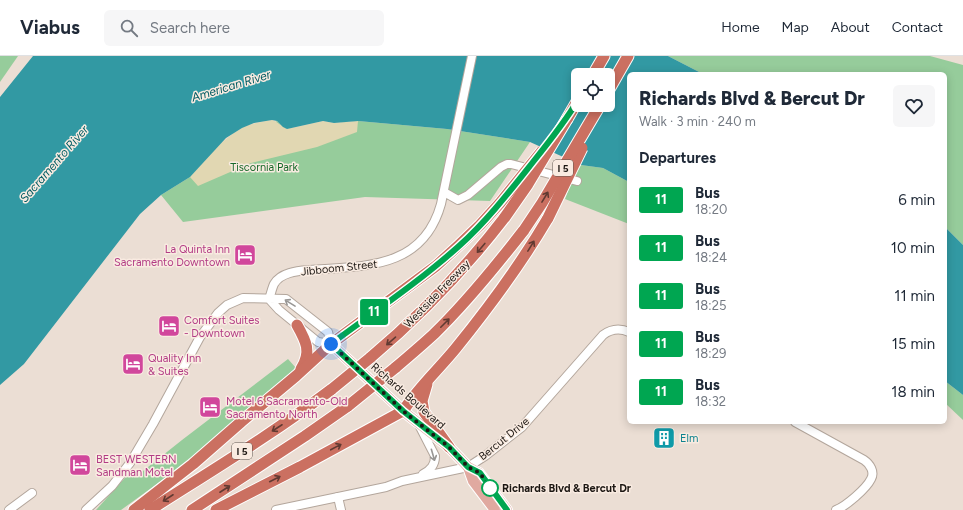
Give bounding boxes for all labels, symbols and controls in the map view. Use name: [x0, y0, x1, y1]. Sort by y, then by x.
search box: [104, 10, 384, 46]
text: Viabus: [20, 16, 80, 39]
icon: search: [118, 17, 140, 39]
text: Search here: [150, 19, 230, 37]
text: Home: [721, 19, 760, 36]
text: Map: [782, 19, 809, 36]
text: About: [831, 19, 870, 36]
text: Contact: [892, 19, 943, 36]
water label: American River: [189, 67, 273, 105]
map controls: [571, 68, 615, 112]
button: locate: [571, 68, 615, 112]
button: heart: [893, 85, 935, 127]
text: Richards Blvd & Bercut Dr: [639, 87, 865, 110]
text: Walk · 3 min · 240 m: [639, 114, 756, 129]
water label: Sacramento River: [17, 122, 92, 205]
text: Departures: [639, 149, 716, 167]
road number: I 5: [553, 160, 573, 176]
park label: Tiscornia Park: [230, 161, 299, 174]
text: Bus: [695, 184, 720, 202]
one-way arrow: [542, 191, 550, 203]
text: 11: [655, 191, 667, 208]
text: 6 min: [898, 191, 935, 209]
text: 18:20: [695, 202, 727, 217]
text: Bus: [695, 232, 720, 250]
text: 11: [655, 239, 667, 256]
text: 10 min: [891, 239, 935, 257]
one-way arrow: [527, 241, 535, 252]
hotel icon: La Quinta Inn Sacramento Downtown: [232, 242, 258, 268]
one-way arrow: [476, 242, 485, 253]
place label: La Quinta Inn Sacramento Downtown: [114, 243, 230, 269]
text: 18:24: [695, 250, 727, 265]
street label: Westside Freeway: [401, 257, 473, 331]
street label: Jibboom Street: [300, 258, 378, 278]
text: Bus: [695, 280, 720, 298]
text: 11: [655, 287, 667, 304]
text: 11 min: [894, 287, 935, 305]
one-way arrow: [284, 298, 296, 306]
text: 18:25: [695, 298, 726, 313]
line badge: 11: [356, 299, 392, 325]
text: 11: [368, 303, 380, 320]
hotel icon: Comfort Suites - Downtown: [156, 313, 182, 339]
place label: Comfort Suites - Downtown: [184, 314, 259, 340]
one-way arrow: [440, 318, 449, 328]
text: Bus: [695, 328, 720, 346]
your location: [321, 334, 341, 354]
text: 11: [655, 335, 667, 352]
text: 15 min: [892, 335, 935, 353]
one-way arrow: [385, 337, 396, 346]
text: 18:29: [695, 346, 726, 361]
hotel icon: Quality Inn & Suites: [120, 351, 146, 377]
place label: Quality Inn & Suites: [148, 352, 201, 378]
street label: Richards Boulevard: [368, 360, 448, 432]
text: Bus: [695, 376, 720, 394]
text: 11: [655, 383, 667, 400]
text: 18 min: [891, 383, 935, 401]
hotel icon: Motel 6 Sacramento-Old Sacramento North: [197, 394, 223, 420]
text: 18:32: [695, 394, 726, 409]
place label: Motel 6 Sacramento-Old Sacramento North: [226, 395, 348, 421]
street label: Bercut Drive: [476, 415, 532, 463]
one-way arrow: [272, 424, 283, 432]
building icon: Elm: [651, 425, 677, 451]
place label: Elm: [680, 432, 698, 445]
road number: I 5: [232, 443, 252, 459]
one-way arrow: [330, 443, 342, 450]
one-way arrow: [430, 448, 437, 461]
hotel icon: BEST WESTERN Sandman Motel: [67, 452, 93, 478]
place label: BEST WESTERN Sandman Motel: [96, 453, 177, 479]
one-way arrow: [269, 475, 281, 483]
marker: Richards Blvd & Bercut Dr: [481, 479, 499, 497]
place label: Richards Blvd & Bercut Dr: [502, 482, 632, 495]
one-way arrow: [219, 484, 231, 492]
one-way arrow: [162, 495, 174, 503]

